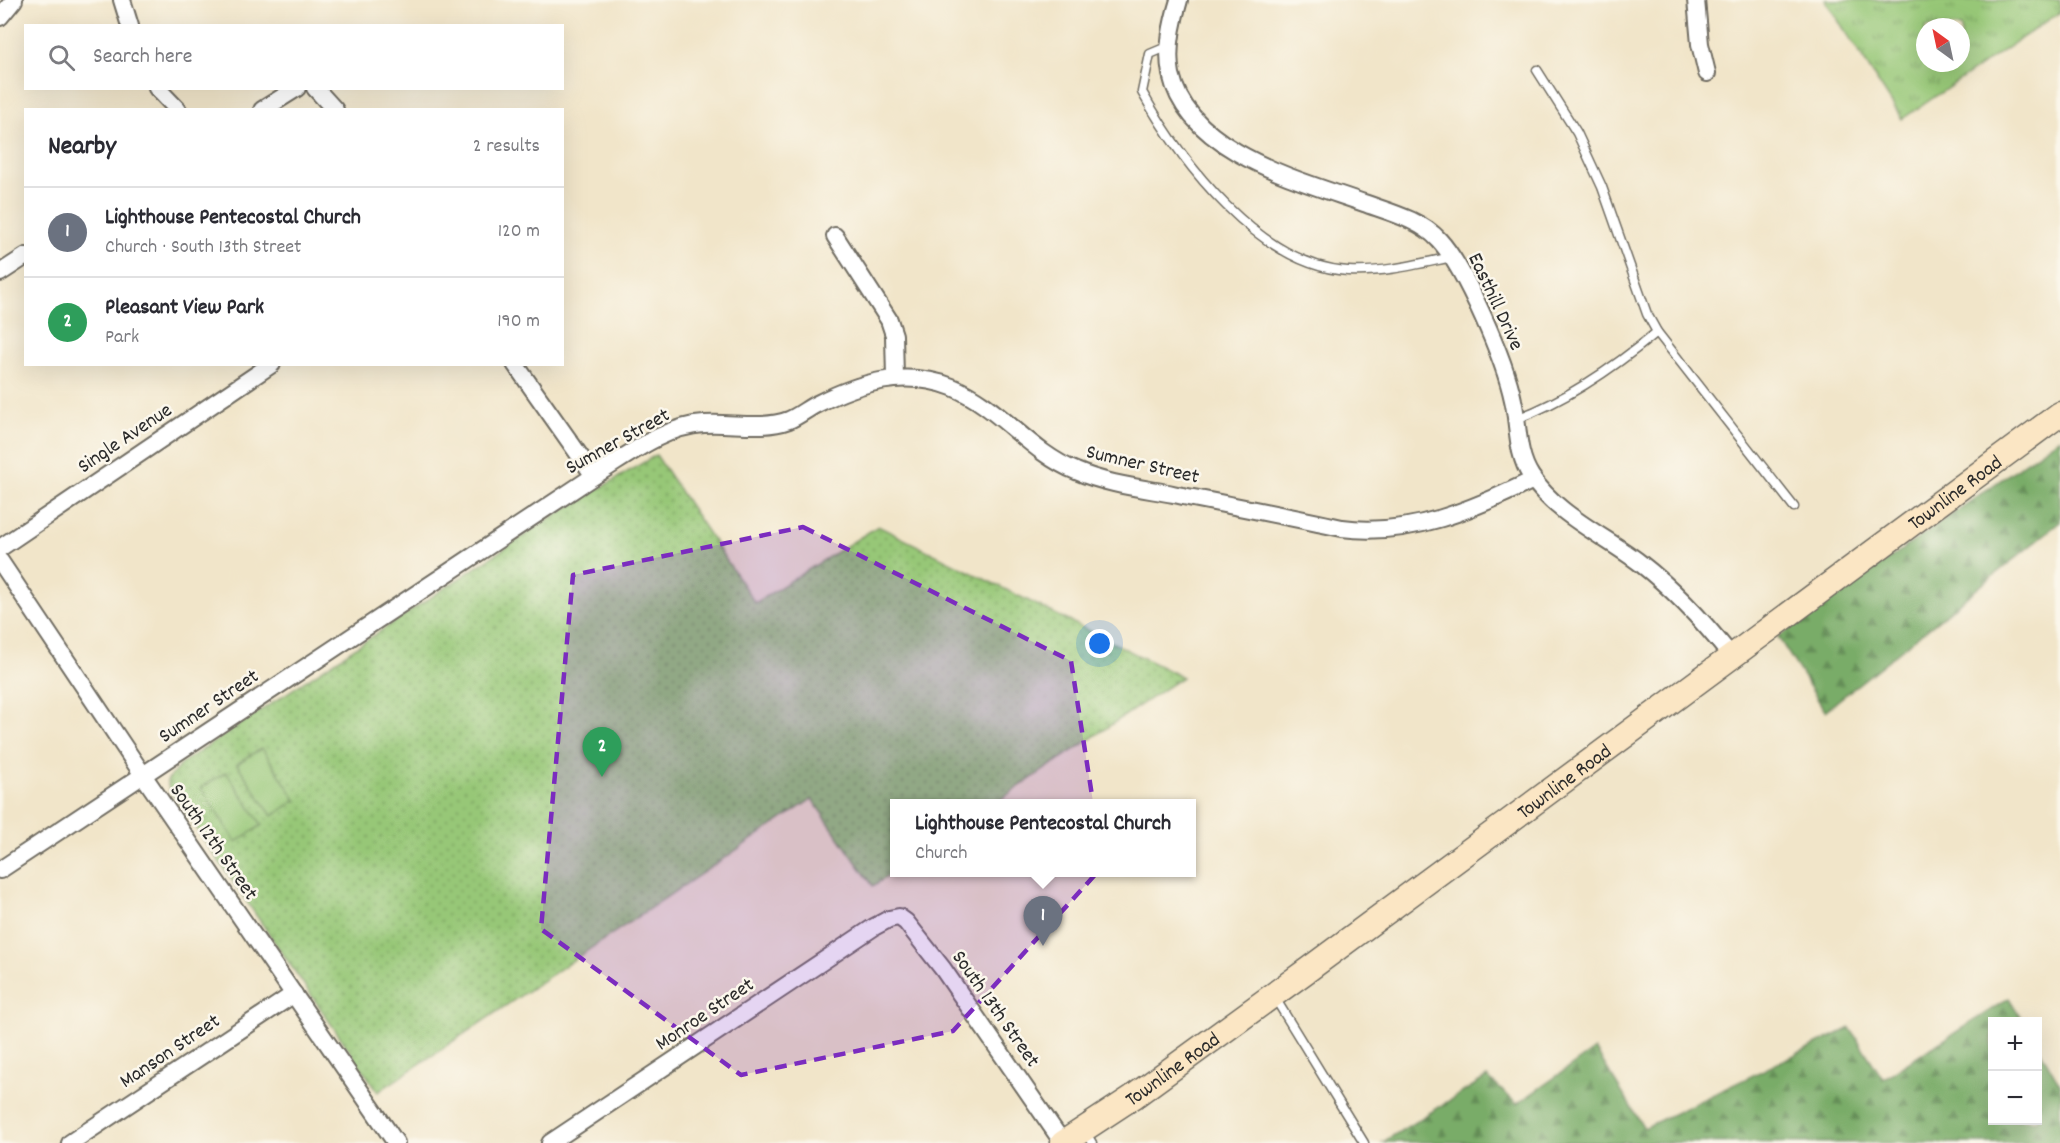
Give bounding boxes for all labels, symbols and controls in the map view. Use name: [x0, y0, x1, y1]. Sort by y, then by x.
north arrow: [1916, 18, 1970, 72]
search box: [24, 24, 564, 90]
icon: search: [45, 41, 78, 74]
text: Search here: [93, 42, 192, 73]
text: Nearby: [48, 129, 116, 166]
text: 2 results: [473, 133, 540, 161]
text: Lighthouse Pentecostal Church: [105, 203, 361, 234]
text: 1: [65, 218, 70, 246]
text: 120 m: [498, 218, 540, 246]
text: Church · South 13th Street: [105, 234, 301, 262]
street label: Easthill Drive: [1459, 248, 1530, 356]
text: Pleasant View Park: [105, 293, 264, 324]
text: 2: [63, 308, 72, 336]
text: 190 m: [497, 308, 540, 336]
text: Park: [105, 324, 139, 352]
street label: Single Avenue: [72, 397, 179, 482]
street label: Sumner Street: [561, 401, 676, 484]
street label: Sumner Street: [1083, 438, 1202, 494]
street label: Townline Road: [1903, 449, 2010, 539]
your location: [1085, 629, 1114, 658]
street label: Sumner Street: [153, 663, 266, 752]
pin: 2: [582, 728, 622, 777]
street label: Townline Road: [1512, 738, 1619, 828]
street label: South 12th Street: [161, 778, 264, 908]
popup: [890, 799, 1196, 877]
text: Lighthouse Pentecostal Church: [915, 809, 1171, 840]
text: Church: [915, 840, 967, 868]
pin: 1: [1024, 896, 1062, 946]
street label: South 13th Street: [943, 945, 1046, 1075]
street label: Monroe Street: [650, 971, 761, 1060]
street label: Manson Street: [114, 1008, 227, 1097]
map controls: [1988, 1017, 2042, 1125]
button: +: [1988, 1017, 2042, 1071]
street label: Townline Road: [1120, 1026, 1227, 1116]
button: −: [1988, 1071, 2042, 1125]

